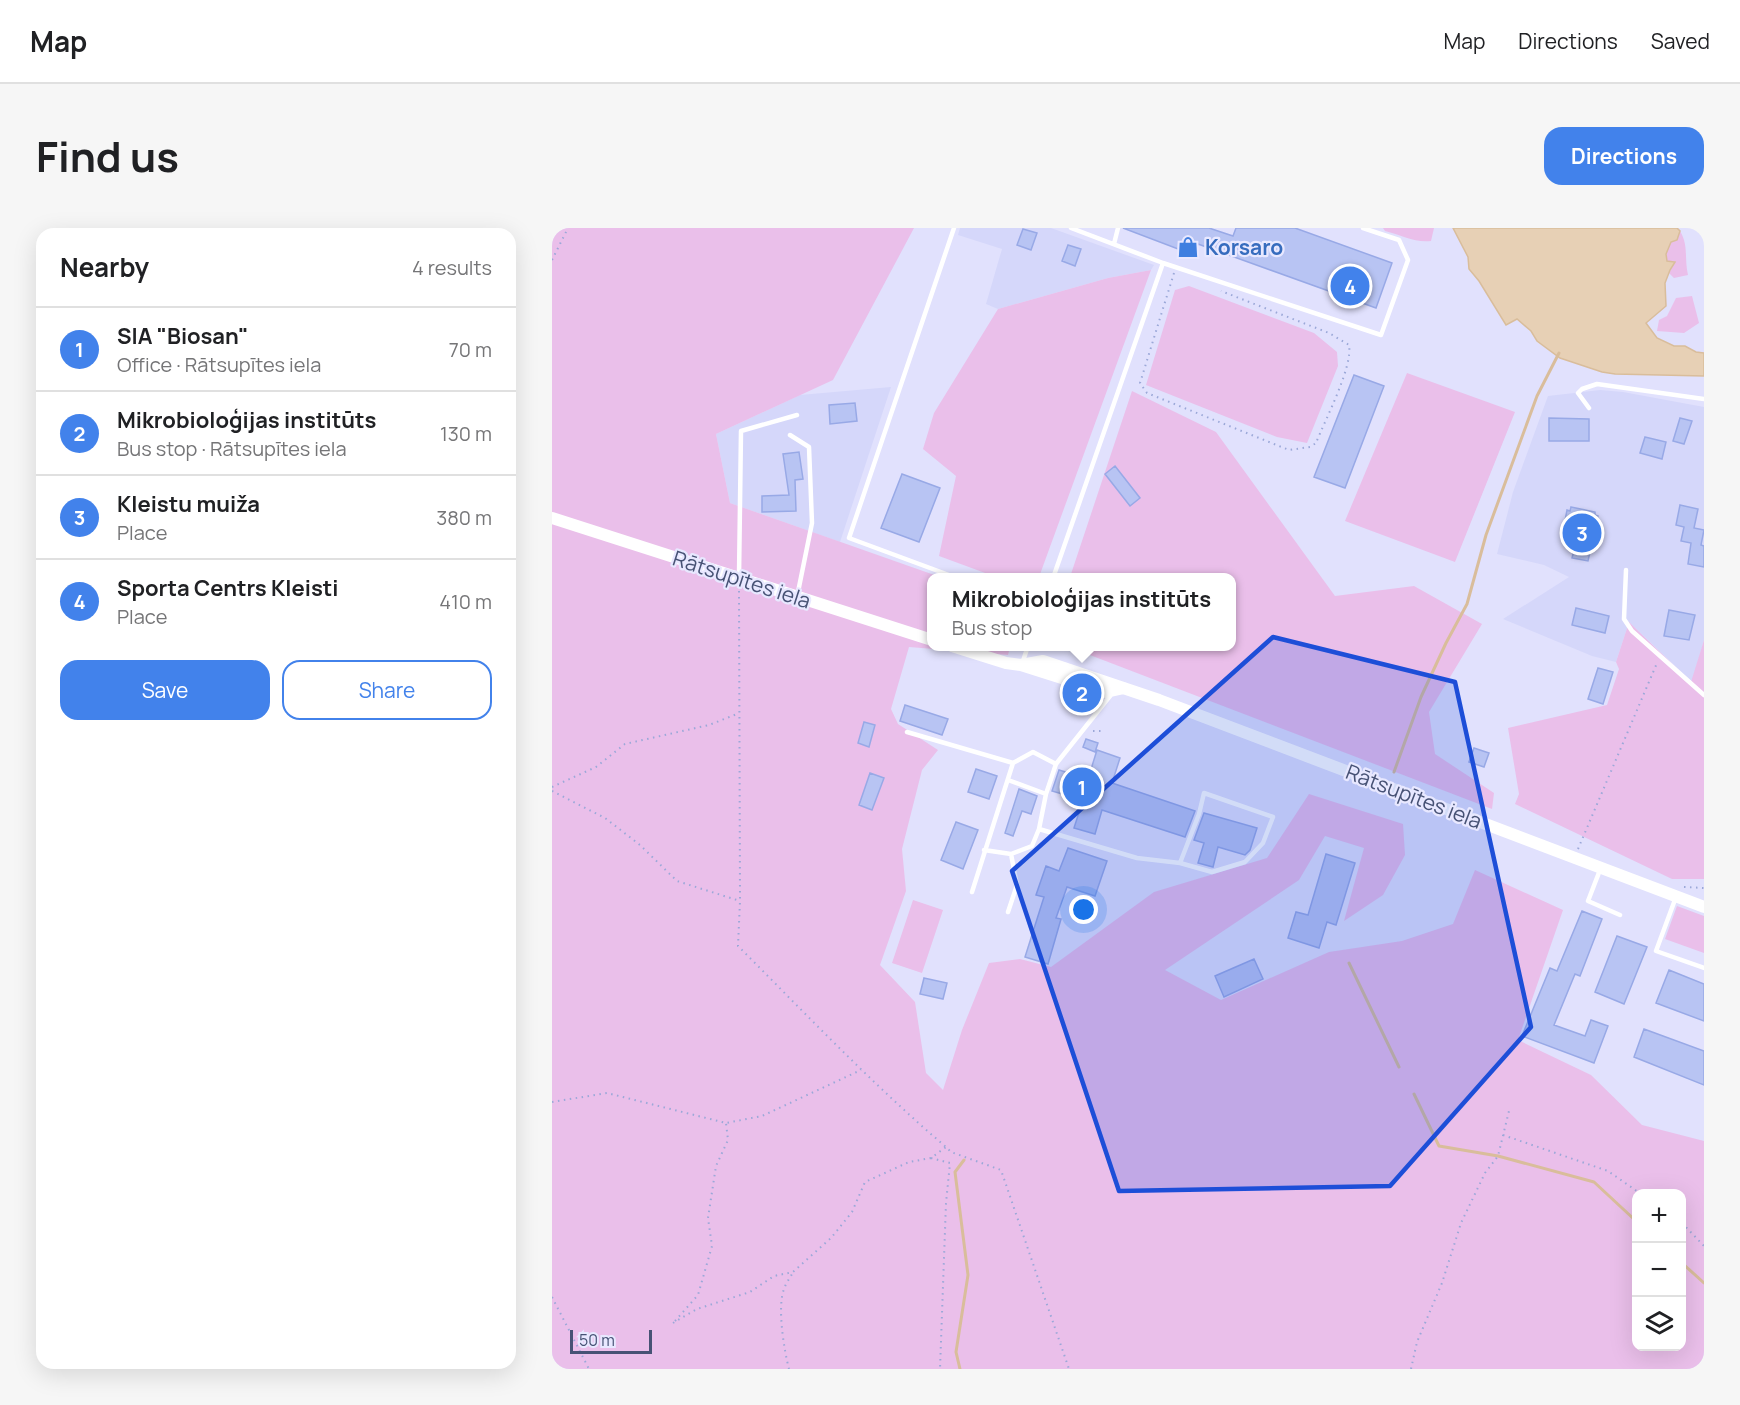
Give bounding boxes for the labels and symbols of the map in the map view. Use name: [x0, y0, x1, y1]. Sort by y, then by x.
place label: Korsaro: [1205, 233, 1283, 261]
shop icon: Korsaro: [1176, 235, 1200, 259]
pin: 4: [1330, 264, 1370, 308]
pin: 3: [1562, 510, 1602, 556]
street label: Rātsupītes iela: [669, 544, 815, 614]
pin: 2: [1062, 670, 1102, 716]
street label: Rātsupītes iela: [1342, 757, 1486, 835]
pin: 1: [1062, 764, 1102, 810]
your location: [1069, 895, 1098, 924]
scale bar: [570, 1327, 652, 1354]

